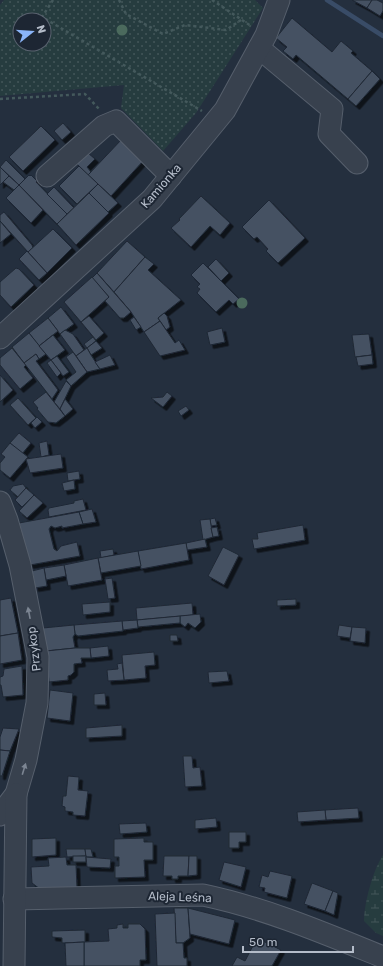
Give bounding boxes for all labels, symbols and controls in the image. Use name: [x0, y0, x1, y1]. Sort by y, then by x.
north arrow: [12, 12, 52, 52]
text: N: [34, 24, 48, 35]
street label: Kamionka: [138, 161, 184, 211]
one-way arrow: [26, 607, 32, 619]
street label: Przykop: [24, 626, 44, 672]
one-way arrow: [21, 763, 27, 775]
street label: Aleja Leśna: [148, 889, 212, 905]
scale bar: [243, 928, 353, 954]
text: 50 m: [249, 935, 277, 949]

